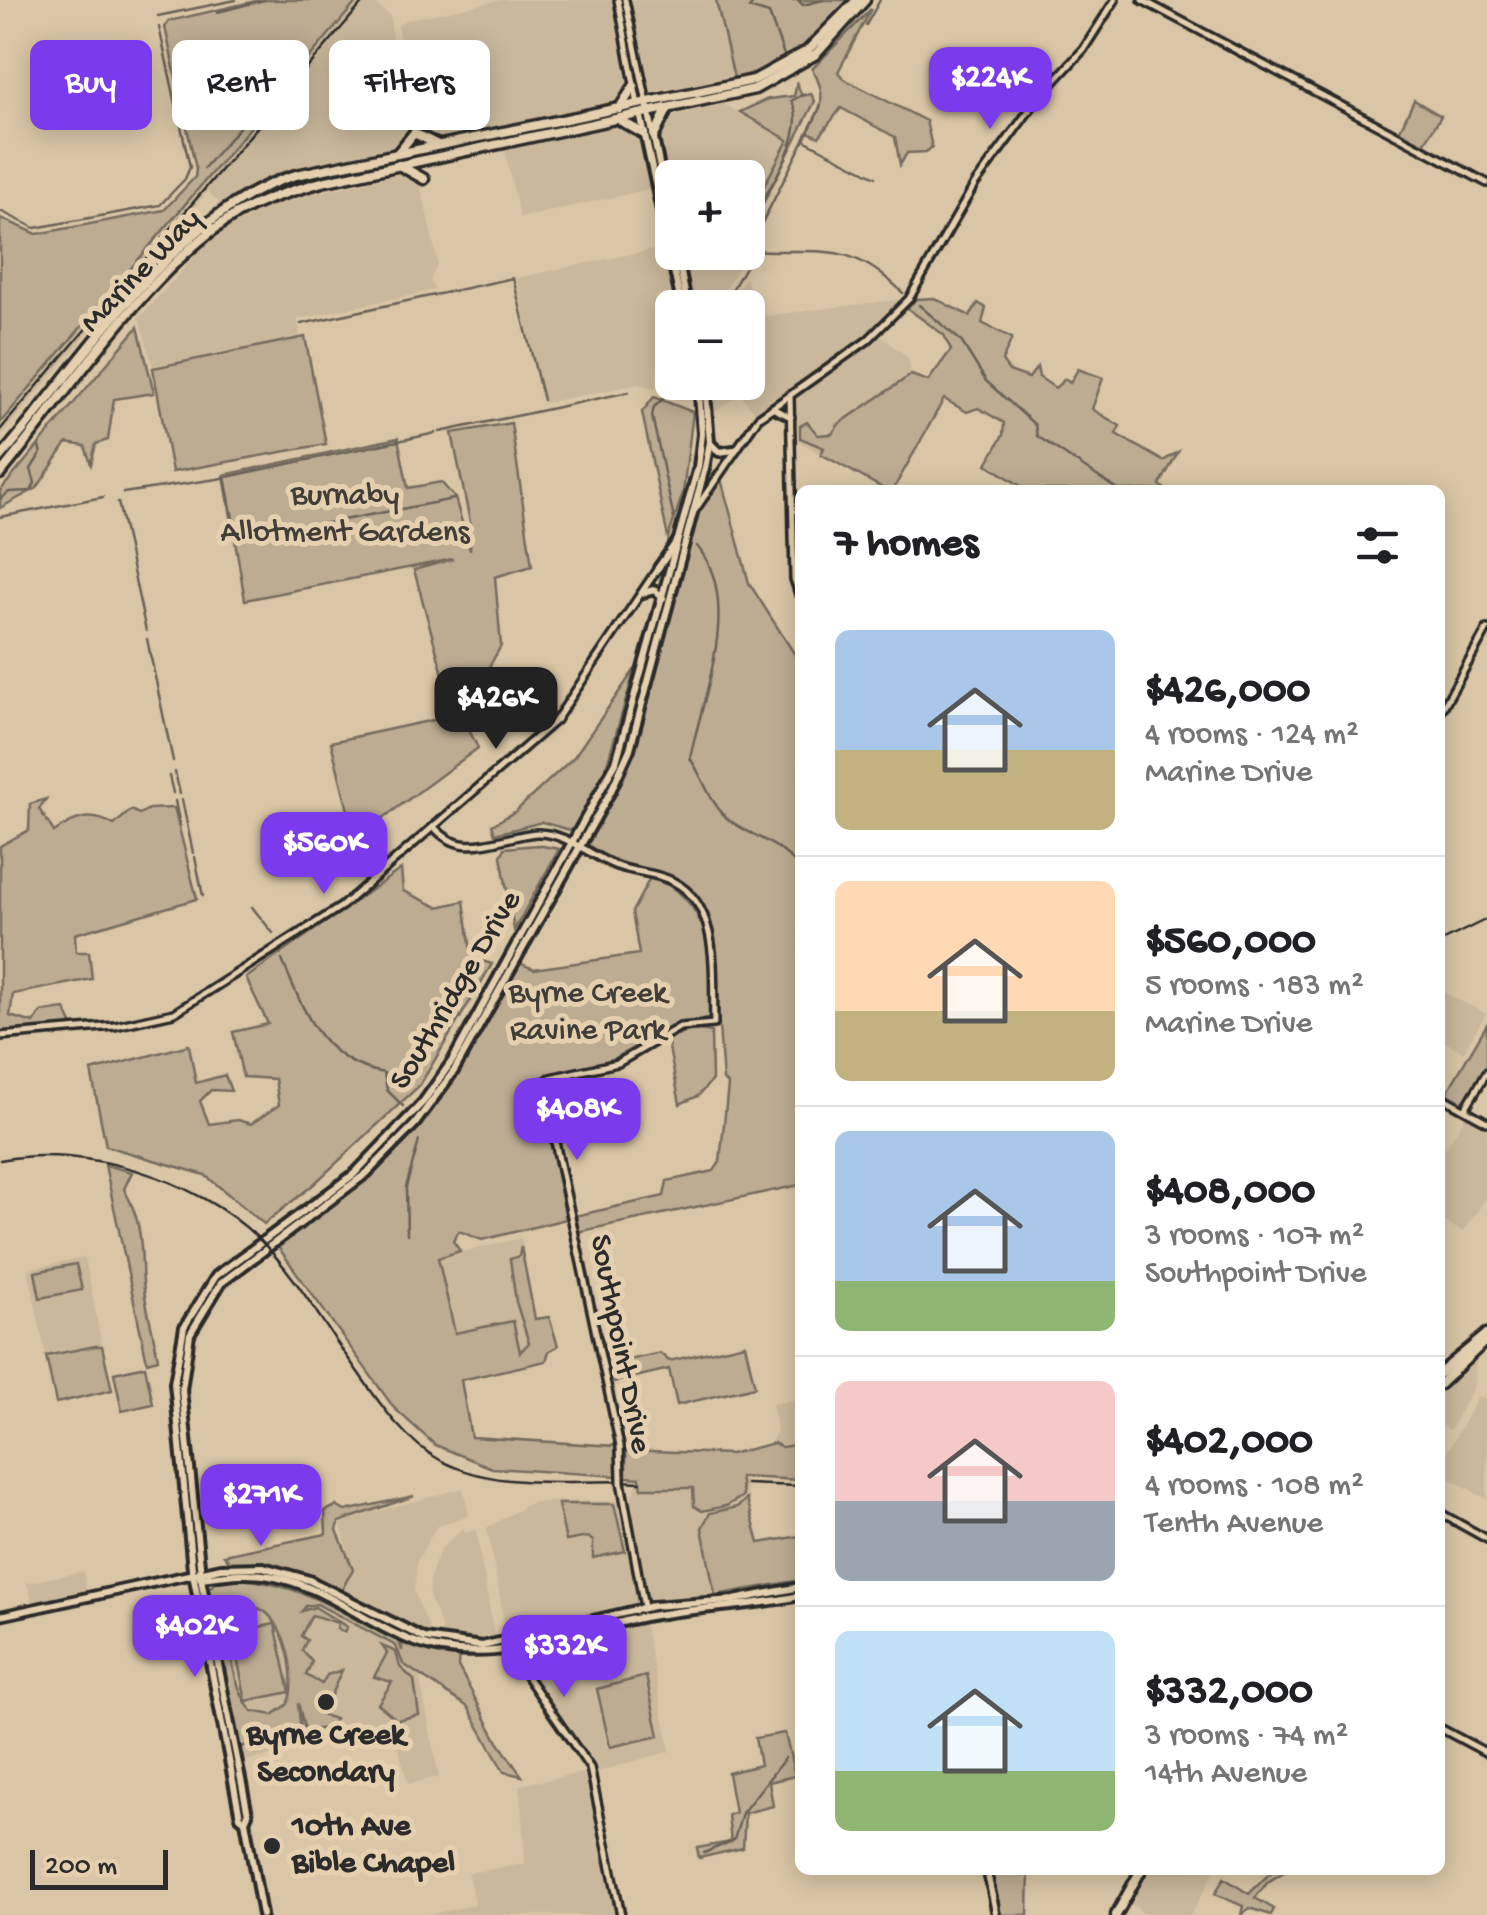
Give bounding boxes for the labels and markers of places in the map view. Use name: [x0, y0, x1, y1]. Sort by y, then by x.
pin: $224K: [920, 47, 1060, 132]
pin: $426K: [426, 667, 566, 752]
pin: $560K: [254, 812, 394, 897]
pin: $408K: [507, 1078, 647, 1163]
pin: $271K: [191, 1464, 331, 1549]
pin: $402K: [125, 1595, 265, 1680]
pin: $332K: [494, 1615, 634, 1700]
marker: Byrne Creek Secondary: [315, 1691, 337, 1713]
place label: Byrne Creek Secondary: [246, 1718, 409, 1793]
place label: 10th Ave Bible Chapel: [291, 1809, 455, 1884]
marker: 10th Ave Bible Chapel: [261, 1835, 283, 1857]

